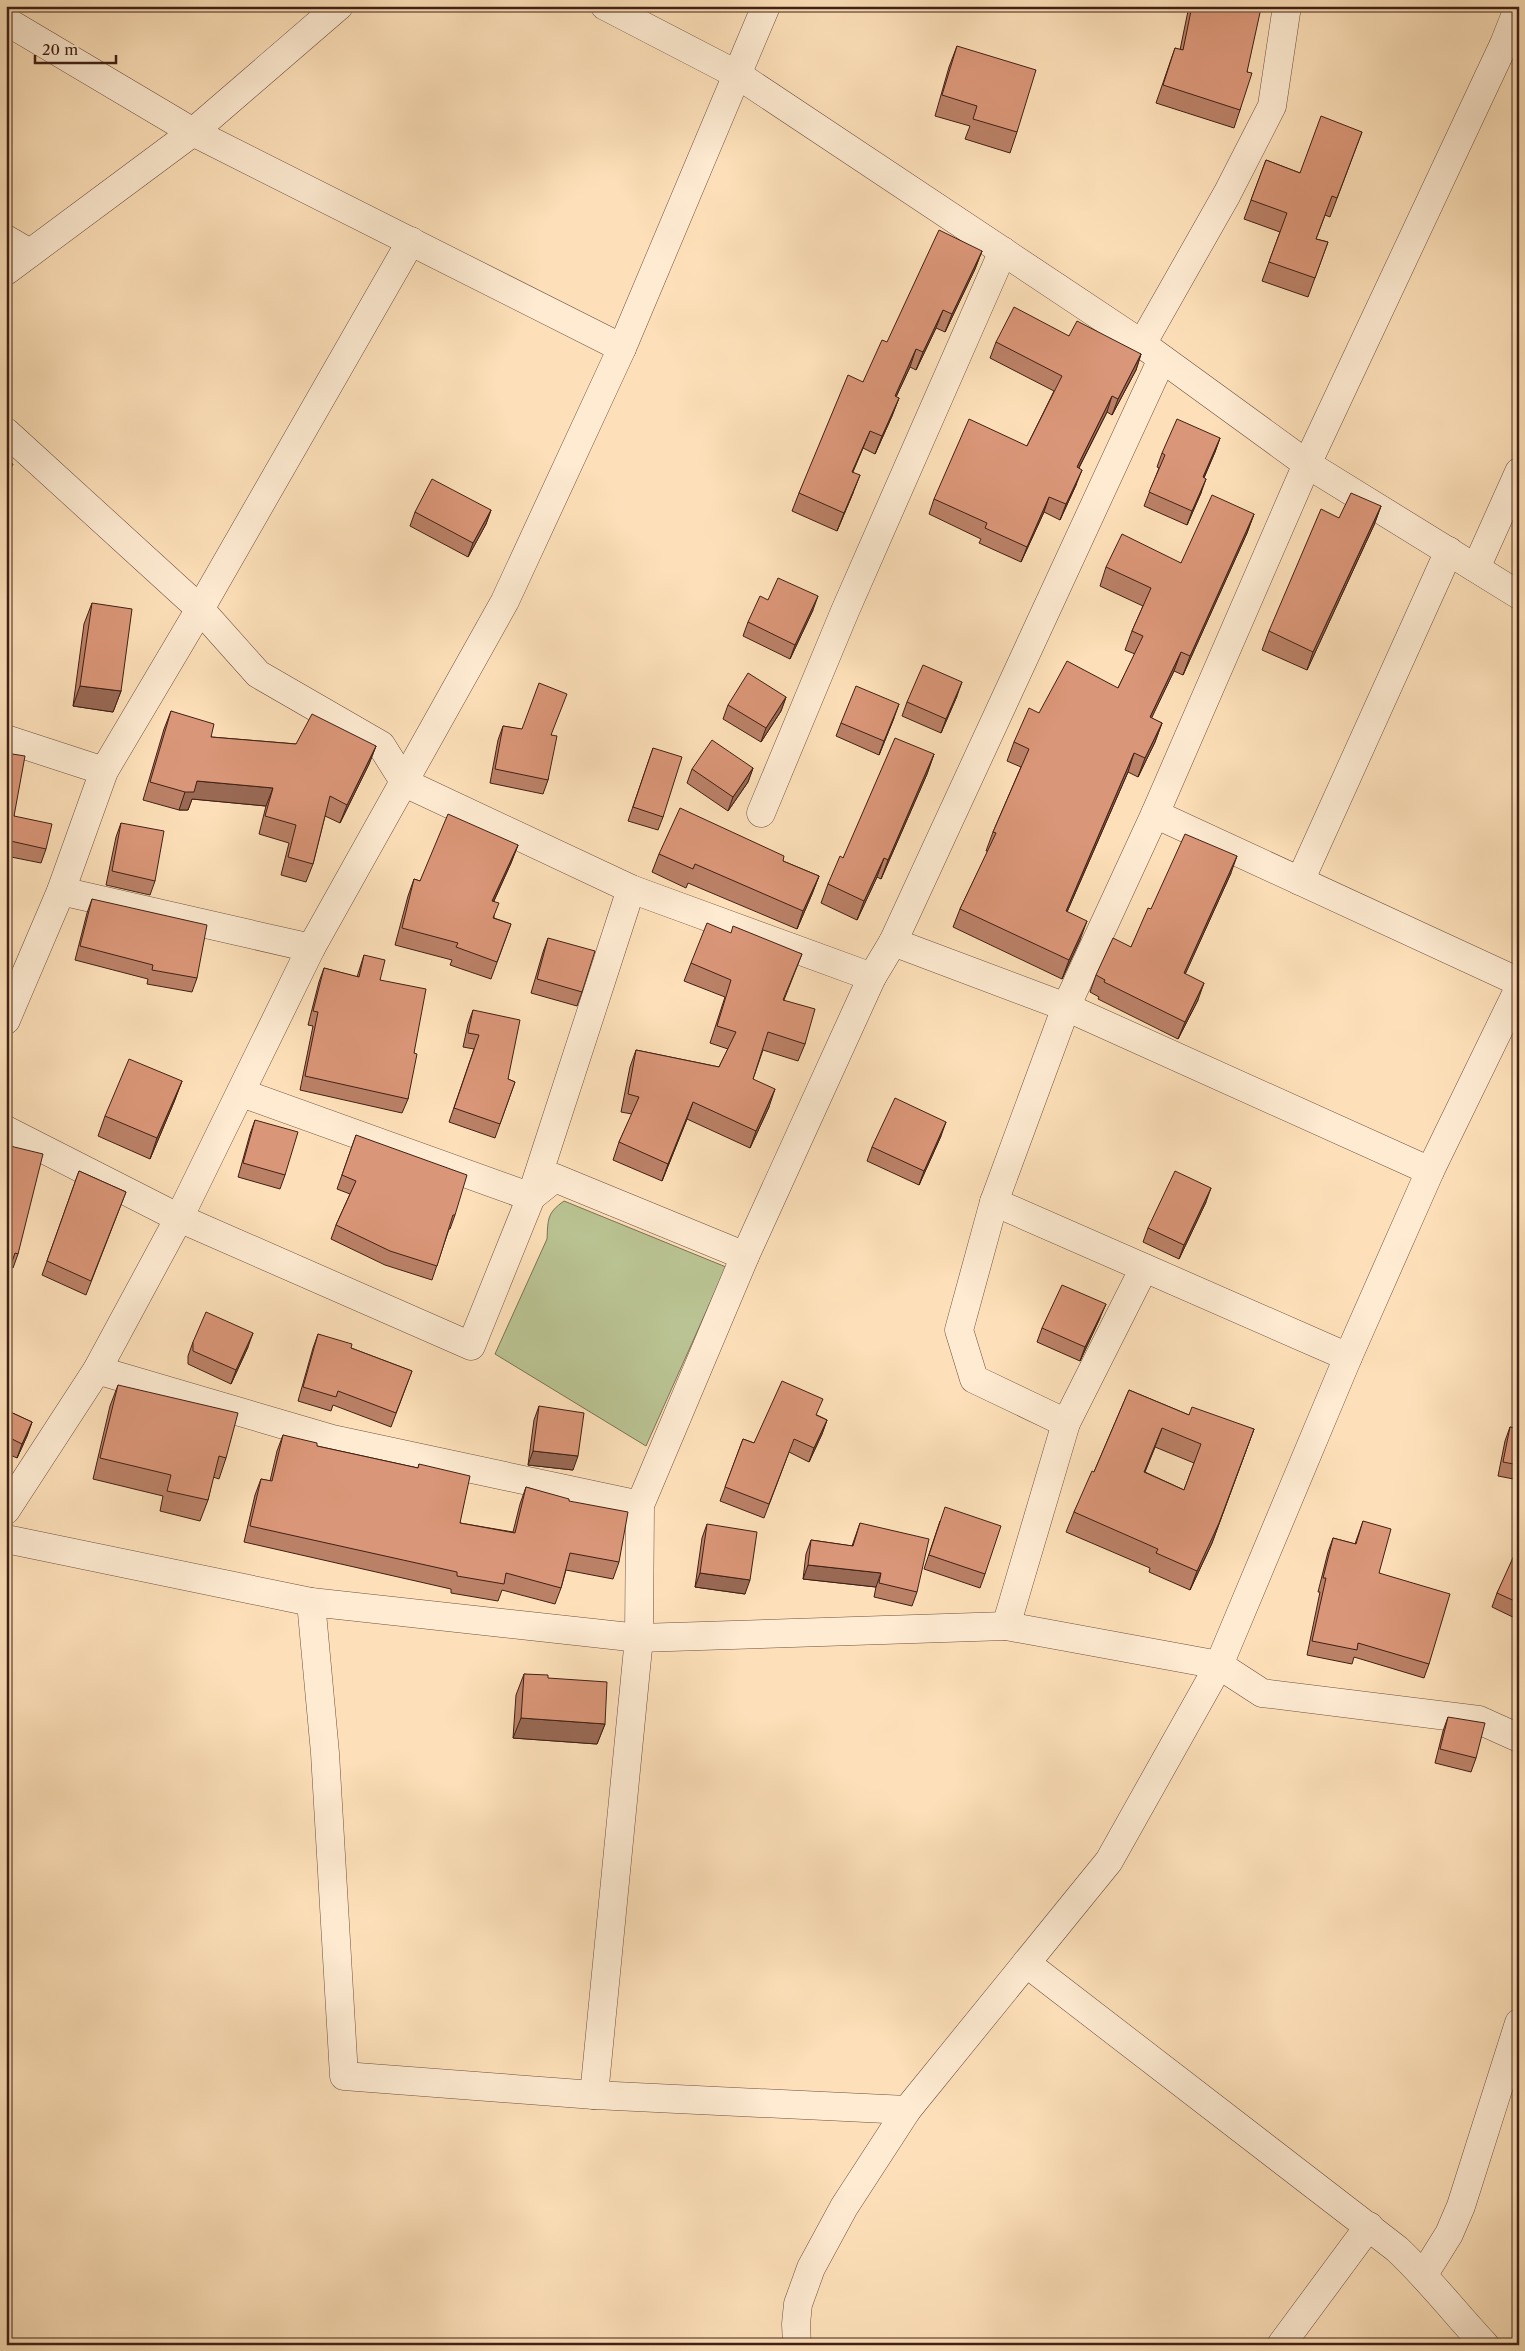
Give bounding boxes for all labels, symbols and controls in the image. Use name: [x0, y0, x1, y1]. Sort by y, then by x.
scale bar: [35, 32, 116, 64]
text: 20 m: [42, 40, 78, 59]

